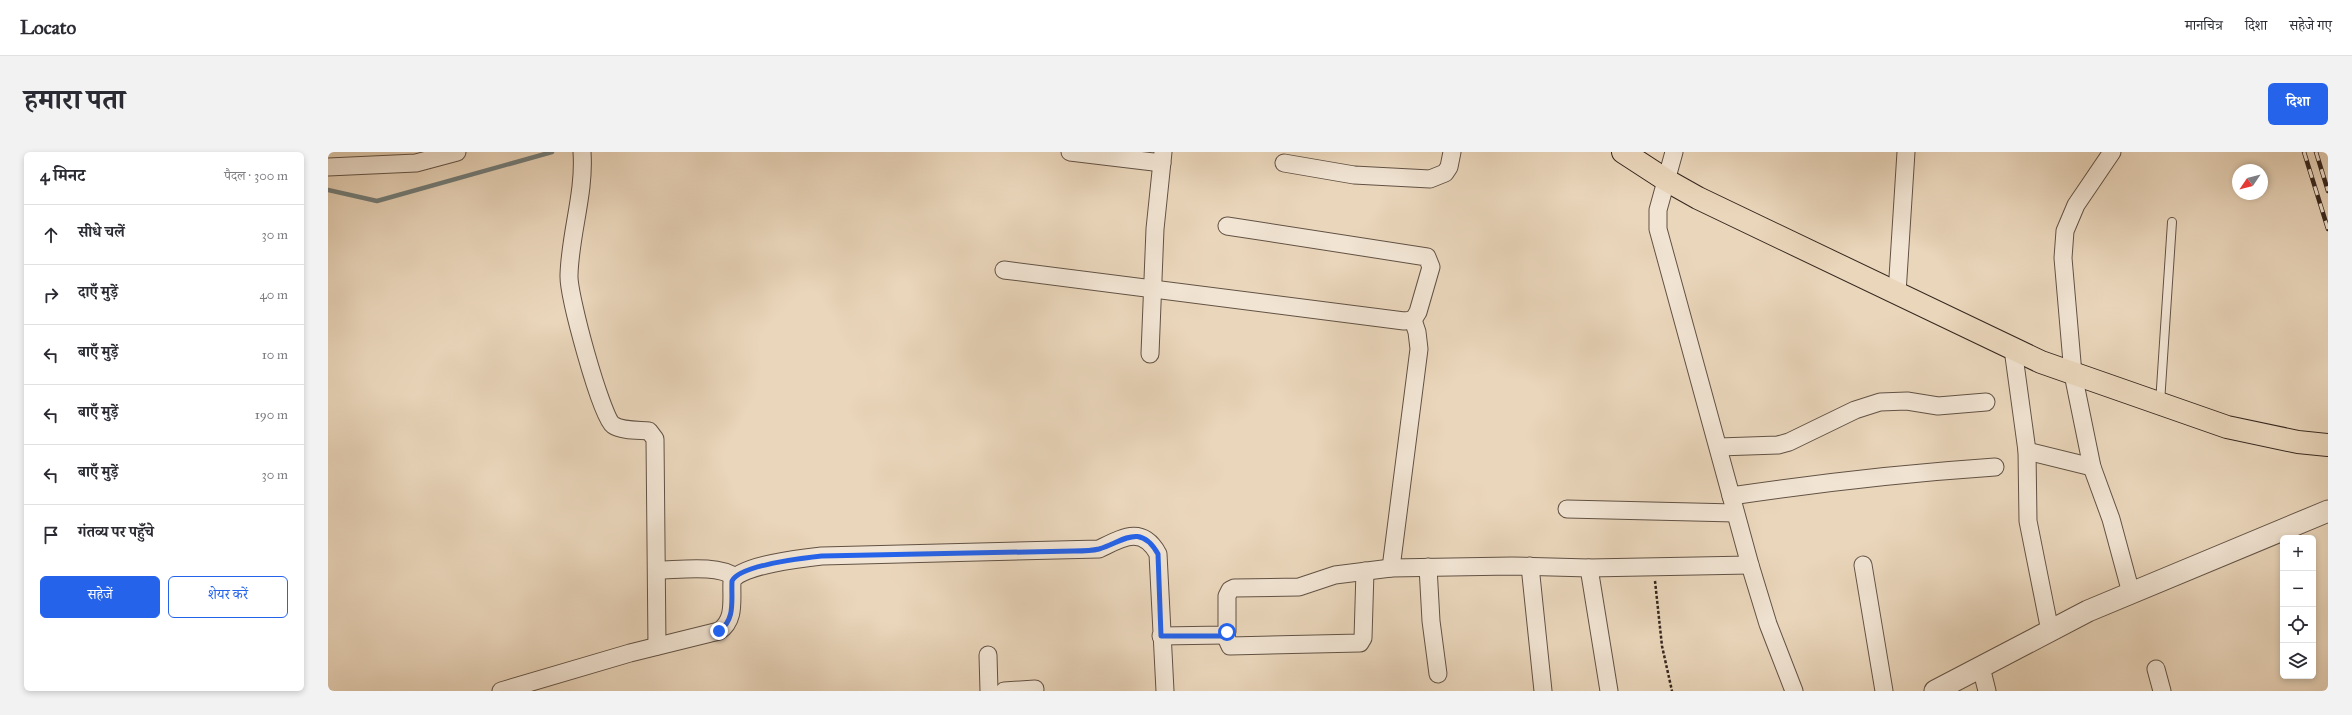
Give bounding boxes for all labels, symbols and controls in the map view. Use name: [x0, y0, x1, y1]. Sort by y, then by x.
text: Locato: [20, 16, 76, 39]
text: मानचित्र: [2185, 17, 2223, 34]
text: दिशा: [2245, 17, 2267, 34]
text: सहेजे गए: [2289, 17, 2332, 34]
text: हमारा पता: [24, 82, 125, 117]
button: दिशा: [2268, 83, 2328, 125]
north arrow: [2232, 164, 2268, 200]
text: 4 मिनट: [40, 165, 85, 186]
text: पैदल · 300 m: [224, 168, 288, 184]
text: सीधे चलें: [78, 223, 125, 241]
icon: ahead: [40, 224, 62, 246]
text: 30 m: [262, 227, 288, 243]
text: दाएँ मुड़ें: [78, 283, 118, 301]
icon: right: [40, 284, 62, 306]
text: 40 m: [259, 287, 288, 303]
text: बाएँ मुड़ें: [78, 343, 118, 361]
icon: left: [40, 344, 62, 366]
text: 10 m: [262, 347, 288, 363]
text: बाएँ मुड़ें: [78, 403, 118, 421]
icon: left: [40, 404, 62, 426]
text: 190 m: [255, 407, 288, 423]
text: बाएँ मुड़ें: [78, 463, 118, 481]
icon: left: [40, 464, 62, 486]
text: 30 m: [262, 467, 288, 483]
text: गंतव्य पर पहुँचे: [78, 523, 154, 541]
icon: arrive: [40, 524, 62, 546]
map controls: [2280, 535, 2316, 679]
button: +: [2280, 535, 2316, 571]
button: −: [2280, 571, 2316, 607]
button: सहेजें: [40, 576, 160, 618]
button: शेयर करें: [168, 576, 288, 618]
button: locate: [2280, 607, 2316, 643]
route end: [710, 622, 728, 640]
route start: [1218, 623, 1236, 641]
button: layers: [2280, 643, 2316, 679]

